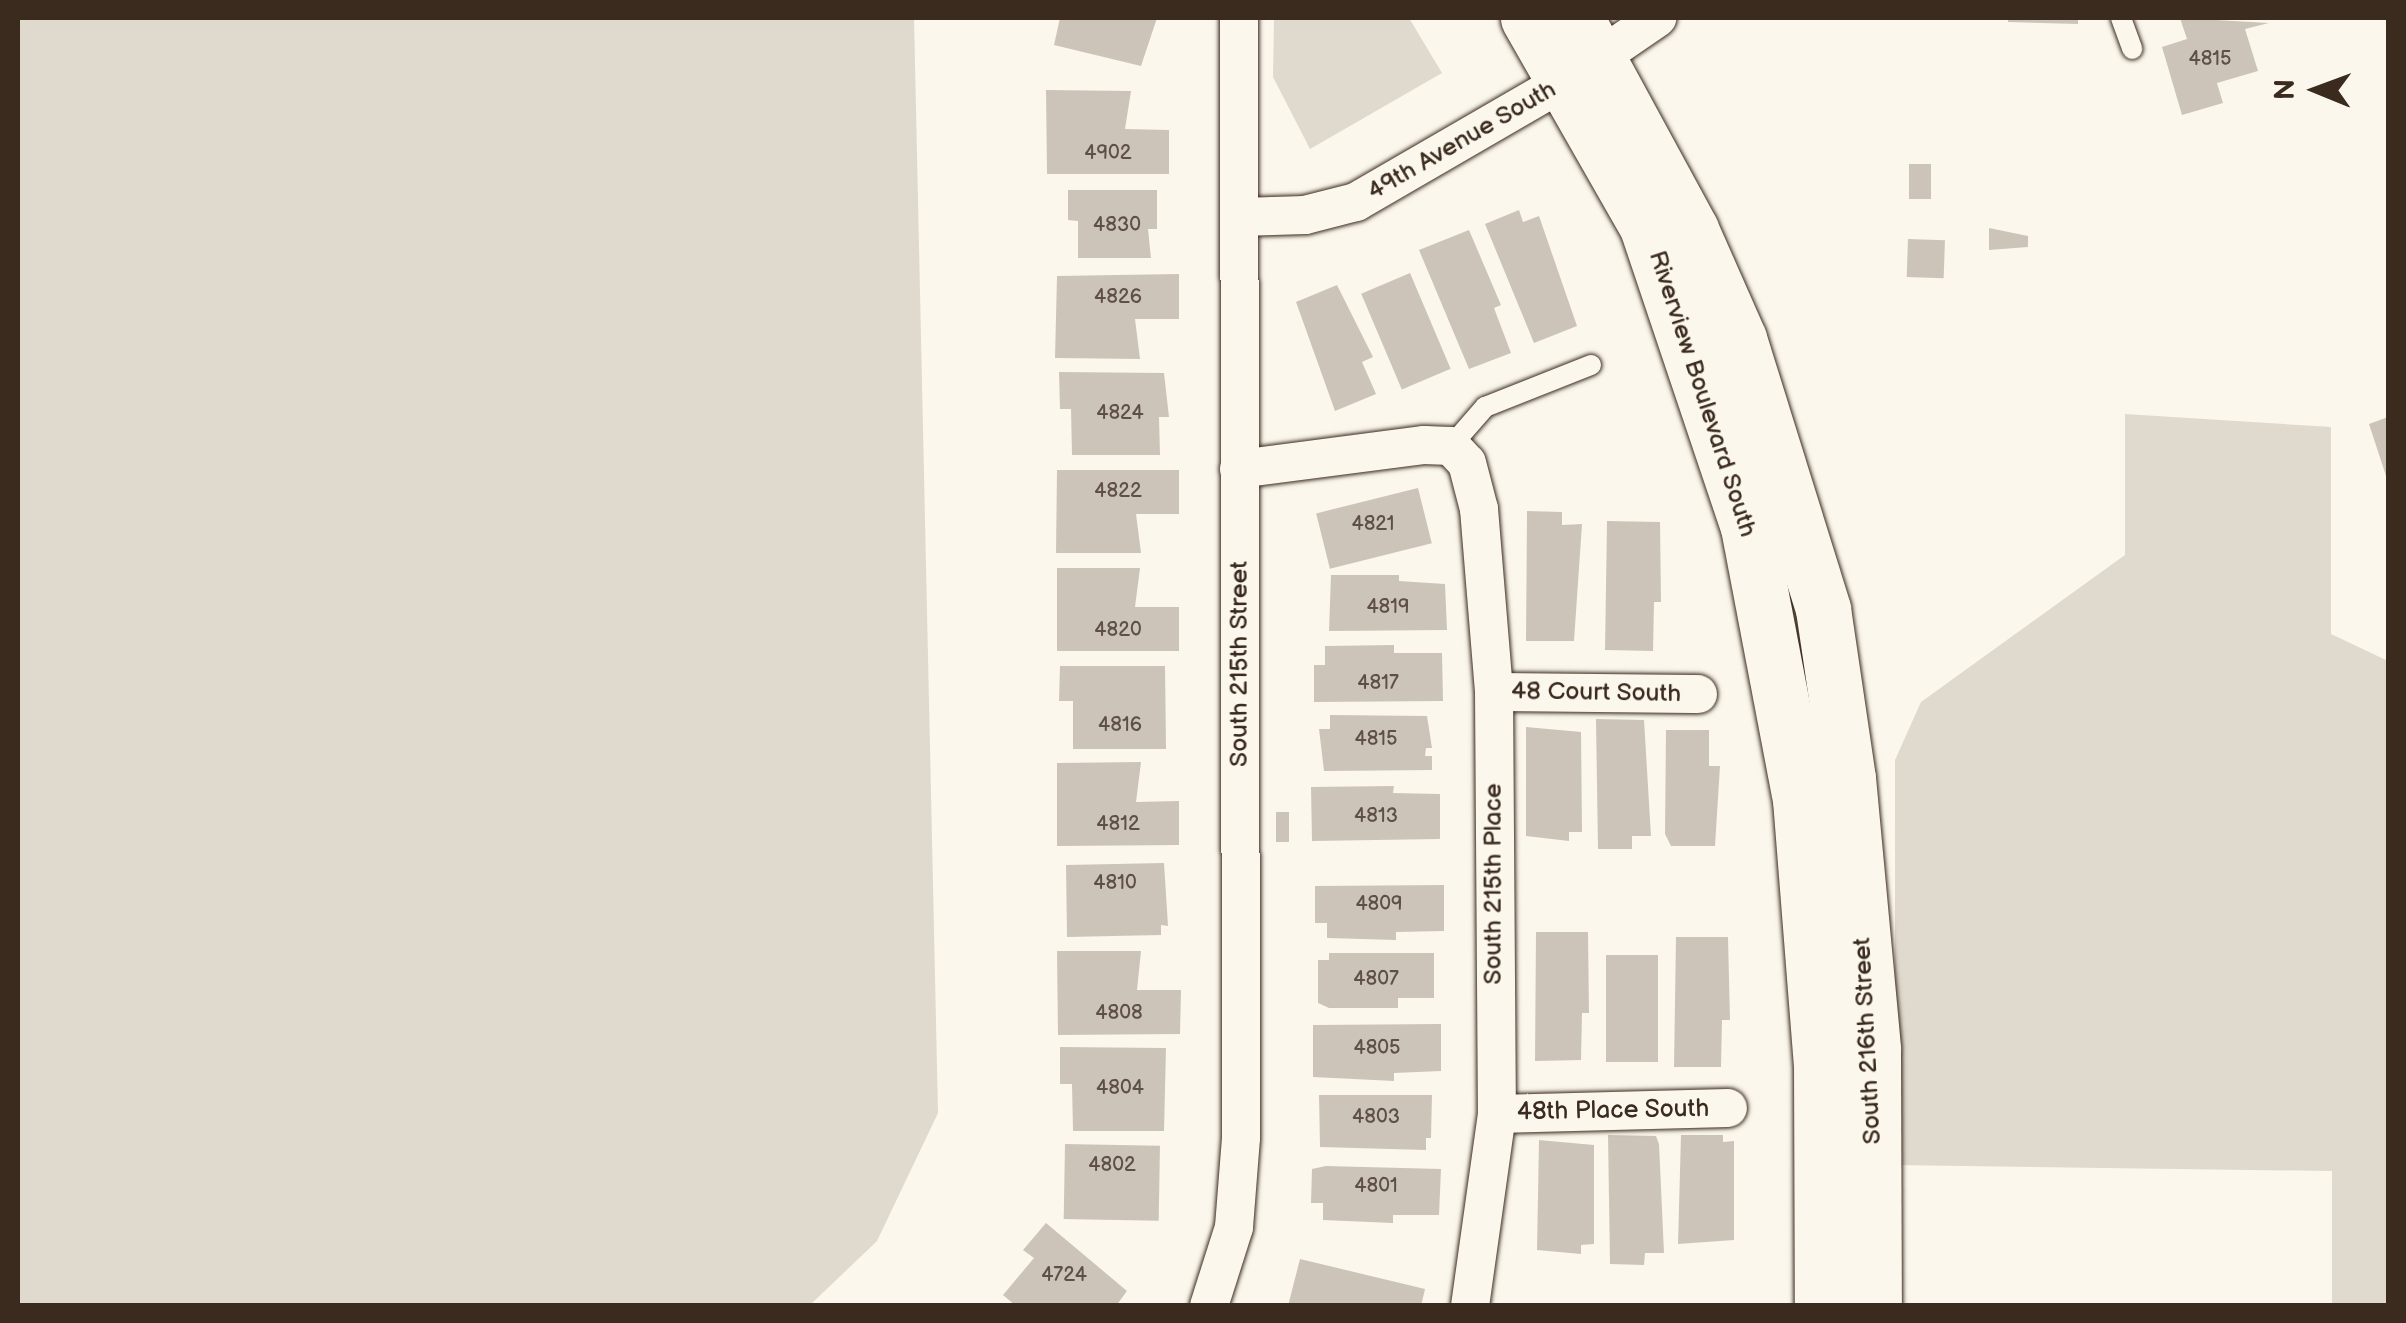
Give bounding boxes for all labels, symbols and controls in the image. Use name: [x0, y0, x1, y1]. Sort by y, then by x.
north arrow: [2266, 40, 2366, 140]
house number: 4815: [2188, 47, 2232, 71]
street label: 49th Avenue South: [1362, 75, 1562, 207]
text: N: [2269, 79, 2302, 100]
house number: 4902: [1084, 141, 1132, 165]
house number: 4830: [1093, 213, 1141, 237]
street label: Riverview Boulevard South: [1641, 247, 1763, 541]
house number: 4826: [1094, 285, 1142, 309]
house number: 4824: [1096, 401, 1144, 425]
house number: 4822: [1094, 479, 1142, 503]
house number: 4821: [1351, 512, 1395, 536]
street label: South 215th Street: [1225, 561, 1255, 767]
house number: 4819: [1366, 595, 1410, 619]
house number: 4820: [1094, 618, 1142, 642]
house number: 4817: [1357, 671, 1399, 695]
street label: 48 Court South: [1511, 677, 1681, 709]
house number: 4816: [1098, 713, 1142, 737]
house number: 4815: [1354, 727, 1398, 751]
street label: South 215th Place: [1479, 783, 1509, 985]
house number: 4813: [1354, 804, 1398, 828]
house number: 4812: [1096, 812, 1140, 836]
house number: 4810: [1093, 871, 1137, 895]
house number: 4809: [1355, 892, 1403, 916]
street label: South 216th Street: [1848, 937, 1888, 1145]
house number: 4807: [1353, 967, 1399, 991]
house number: 4808: [1095, 1001, 1143, 1025]
house number: 4805: [1353, 1036, 1401, 1060]
house number: 4804: [1096, 1076, 1144, 1100]
street label: 48th Place South: [1516, 1094, 1710, 1128]
house number: 4803: [1352, 1105, 1400, 1129]
house number: 4802: [1088, 1153, 1136, 1177]
house number: 4801: [1354, 1174, 1398, 1198]
house number: 4724: [1041, 1263, 1087, 1287]

